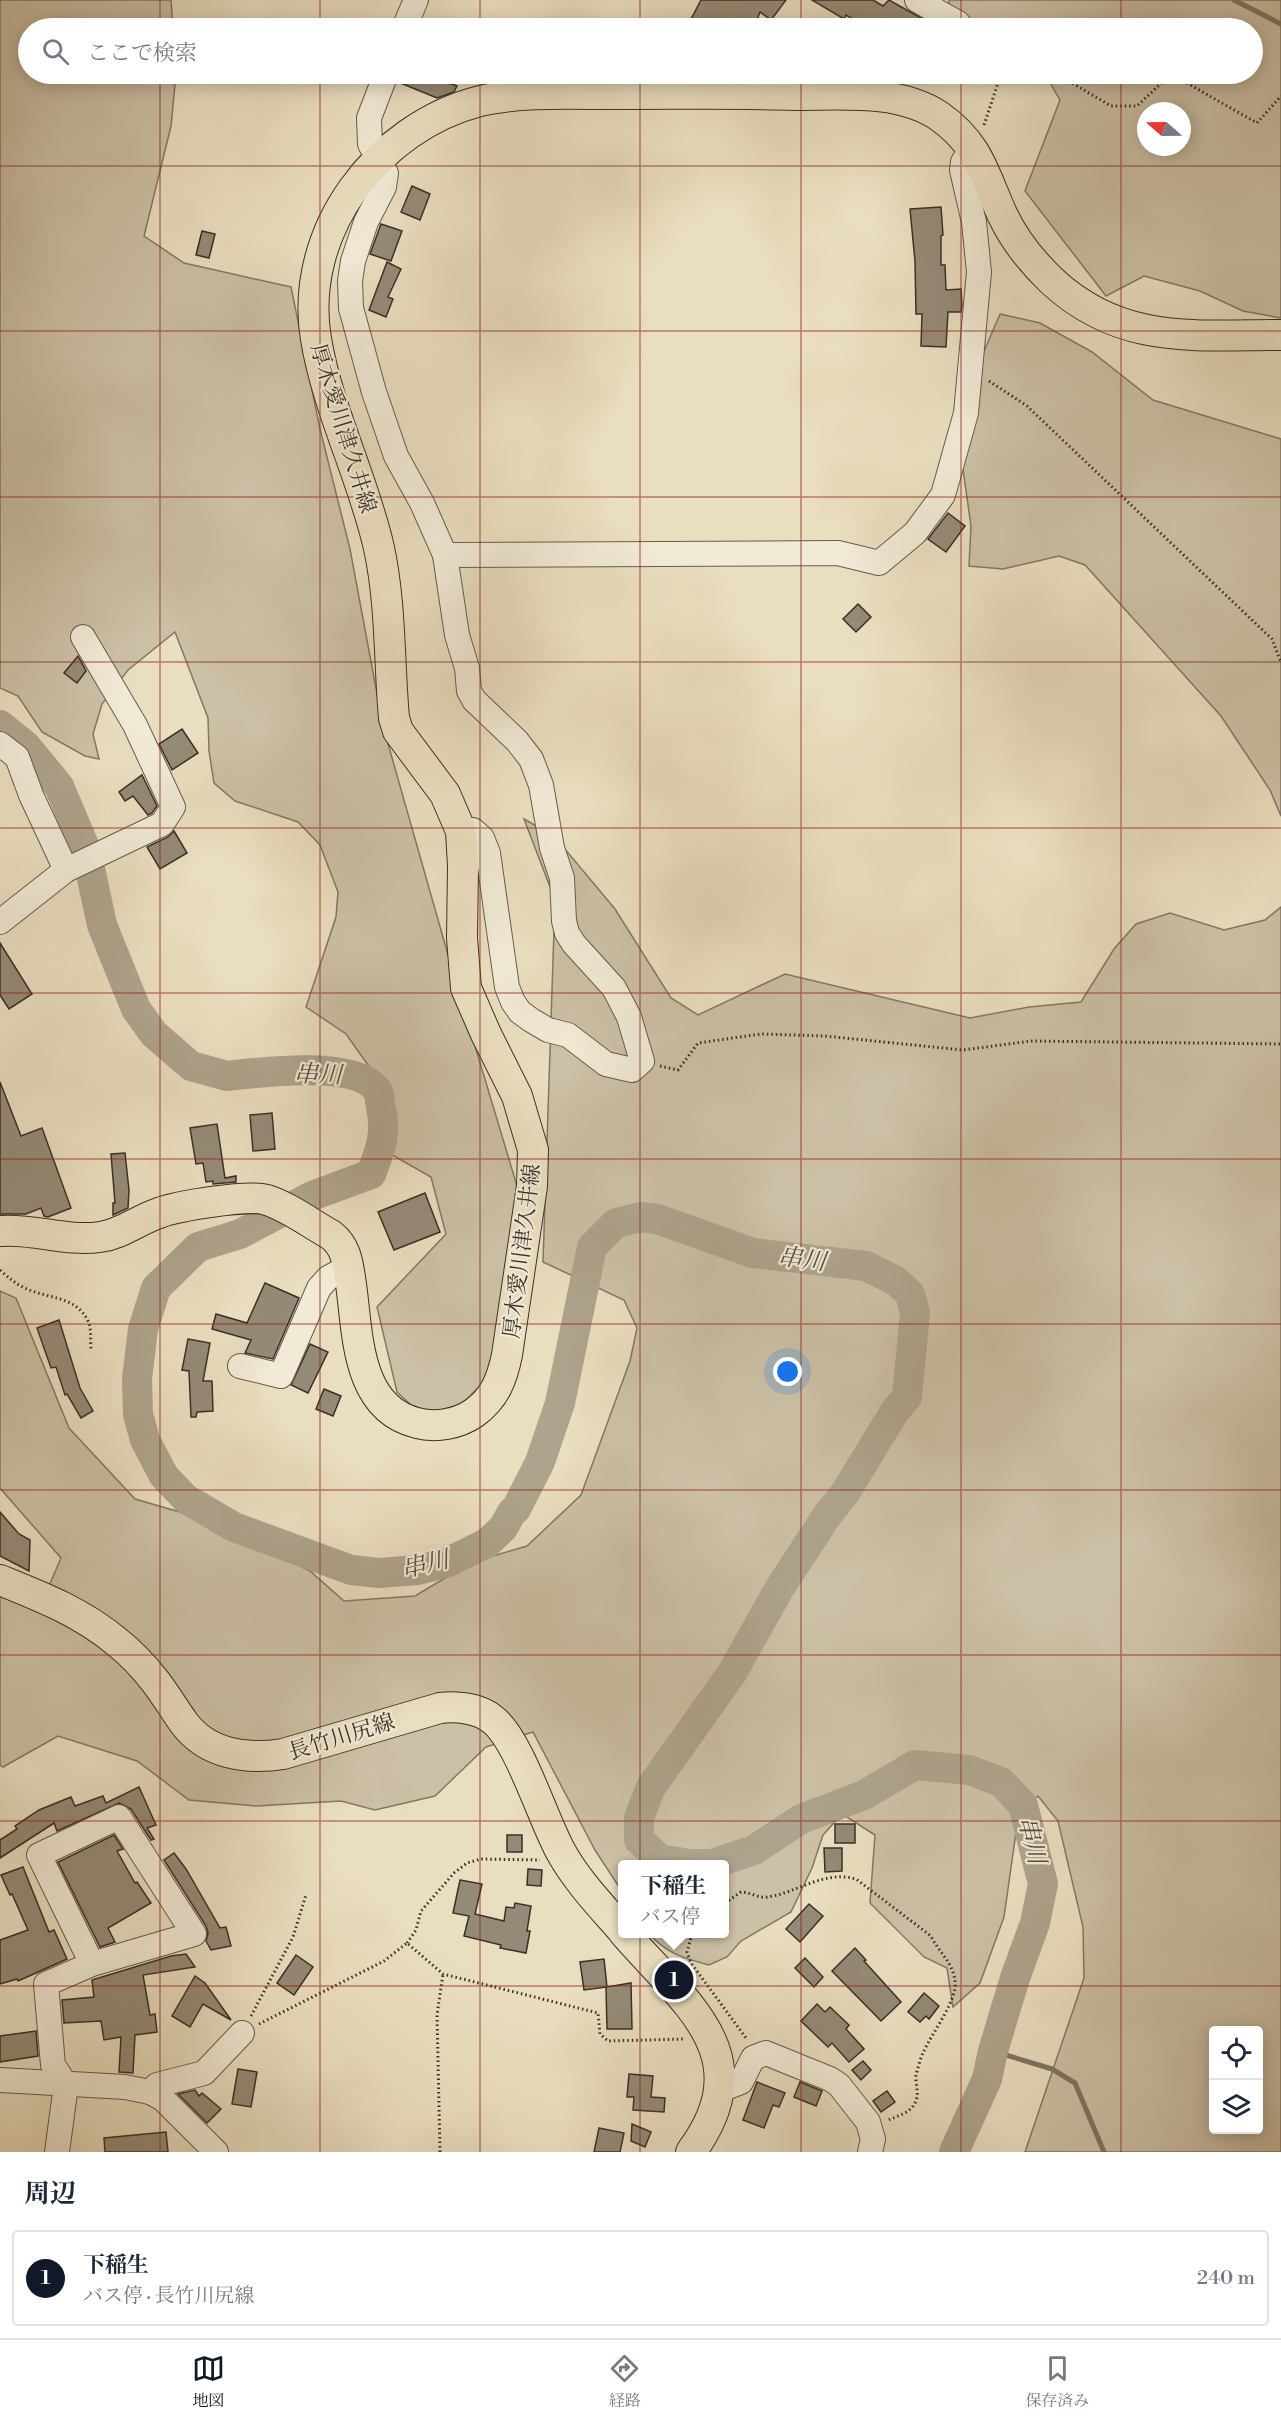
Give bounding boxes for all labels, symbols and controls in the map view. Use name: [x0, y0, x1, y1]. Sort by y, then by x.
search box: [18, 18, 1263, 84]
icon: search: [39, 35, 72, 68]
text: ここで検索: [87, 40, 197, 67]
north arrow: [1137, 102, 1191, 156]
street label: 厚木愛川津久井線: [304, 340, 381, 517]
water label: 串川: [293, 1059, 345, 1091]
street label: 厚木愛川津久井線: [498, 1162, 547, 1340]
water label: 串川: [776, 1242, 831, 1278]
your location: [773, 1357, 802, 1386]
water label: 串川: [398, 1544, 455, 1585]
street label: 長竹川尻線: [285, 1708, 398, 1766]
water label: 串川: [1011, 1813, 1052, 1870]
popup: [618, 1860, 729, 1938]
text: 下稲生: [640, 1873, 707, 1900]
text: バス停: [640, 1905, 700, 1930]
pin: 1: [654, 1958, 694, 2002]
map controls: [1209, 2026, 1263, 2134]
button: locate: [1209, 2026, 1263, 2080]
button: layers: [1209, 2080, 1263, 2134]
text: 周辺: [24, 2178, 76, 2210]
text: 下稲生: [83, 2252, 149, 2279]
text: 1: [41, 2266, 50, 2291]
text: 240 m: [1197, 2266, 1255, 2291]
text: バス停 · 長竹川尻線: [83, 2284, 255, 2309]
tab: 地図: [192, 2352, 225, 2411]
tab: 経路: [608, 2352, 641, 2411]
tab: 保存済み: [1025, 2352, 1089, 2411]

